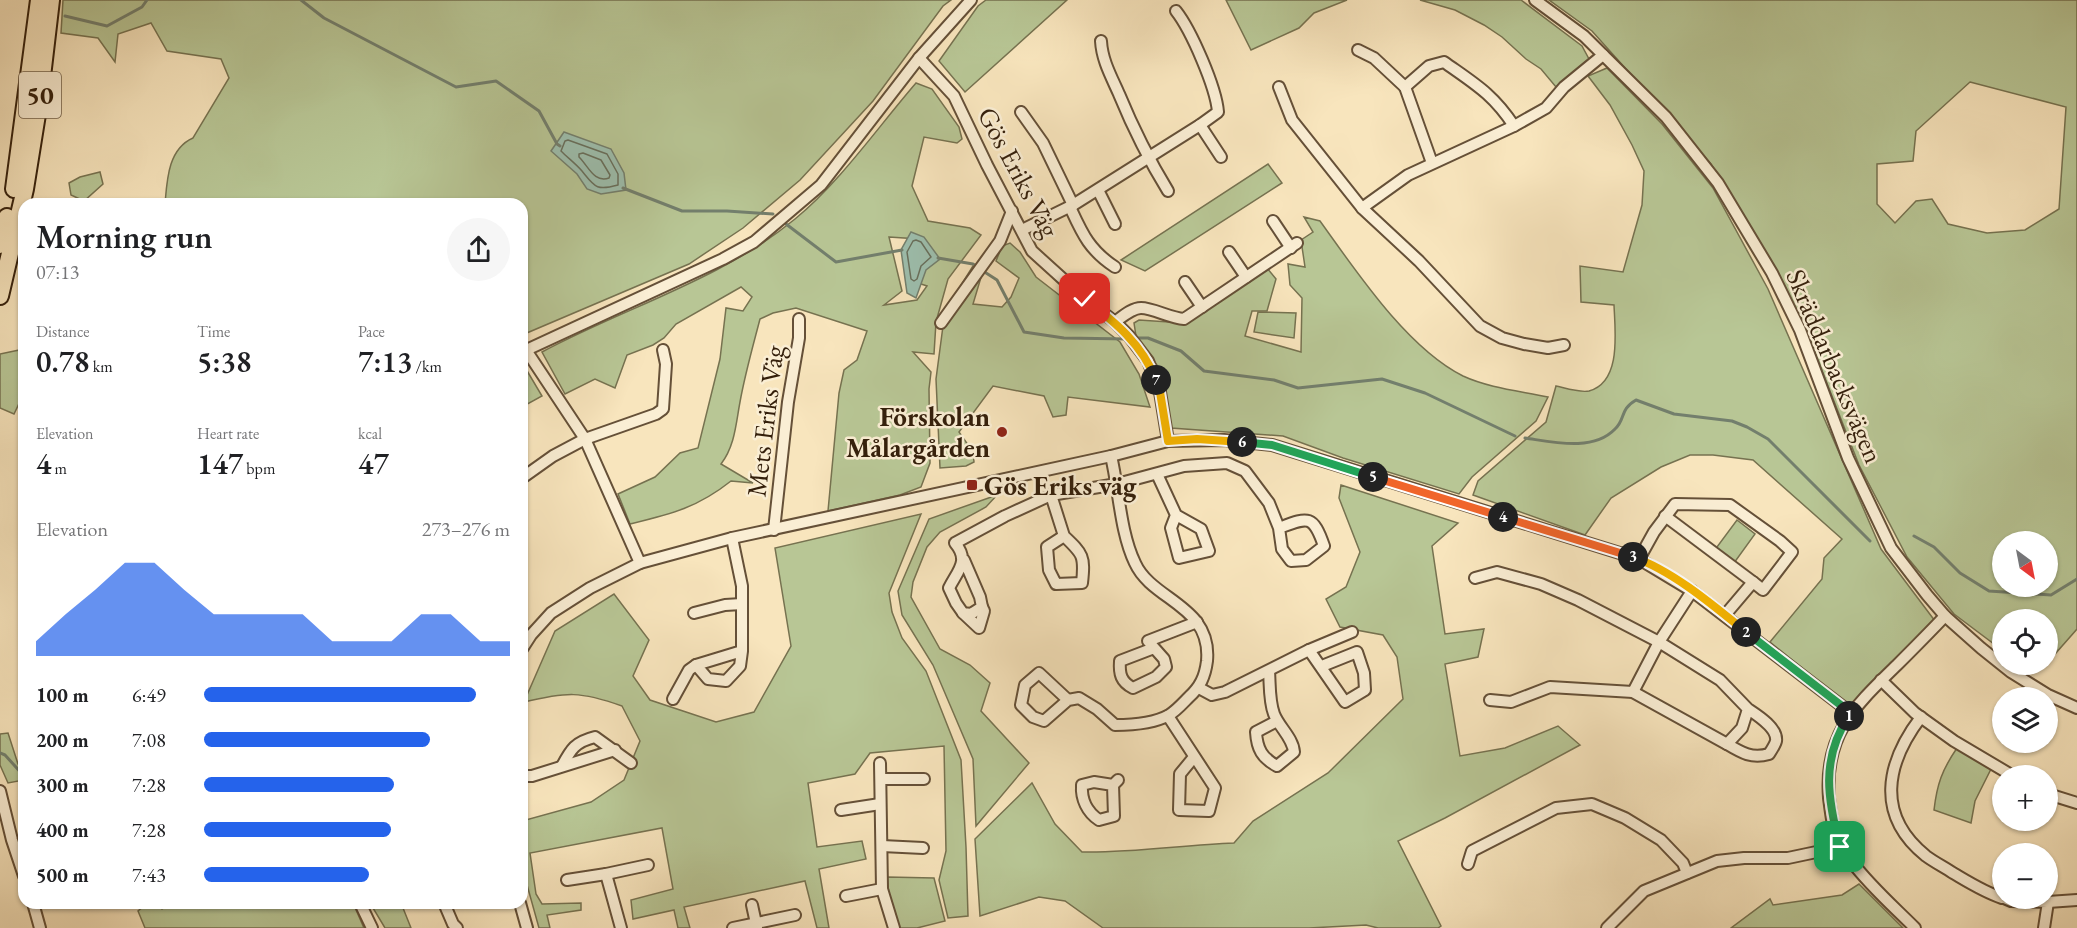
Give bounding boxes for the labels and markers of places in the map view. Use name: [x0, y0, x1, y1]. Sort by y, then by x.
pin: [1059, 273, 1110, 324]
pin: 7: [1141, 365, 1171, 395]
place label: Förskolan Målargården: [846, 399, 990, 465]
marker: Förskolan Målargården: [995, 425, 1009, 439]
pin: 6: [1227, 427, 1257, 457]
pin: 5: [1358, 462, 1388, 492]
place label: Gös Eriks väg: [984, 468, 1137, 503]
marker: Gös Eriks väg: [965, 478, 979, 492]
pin: 4: [1488, 502, 1518, 532]
pin: 3: [1618, 542, 1648, 572]
pin: 2: [1731, 617, 1761, 647]
pin: 1: [1834, 701, 1864, 731]
pin: [1814, 821, 1865, 872]

